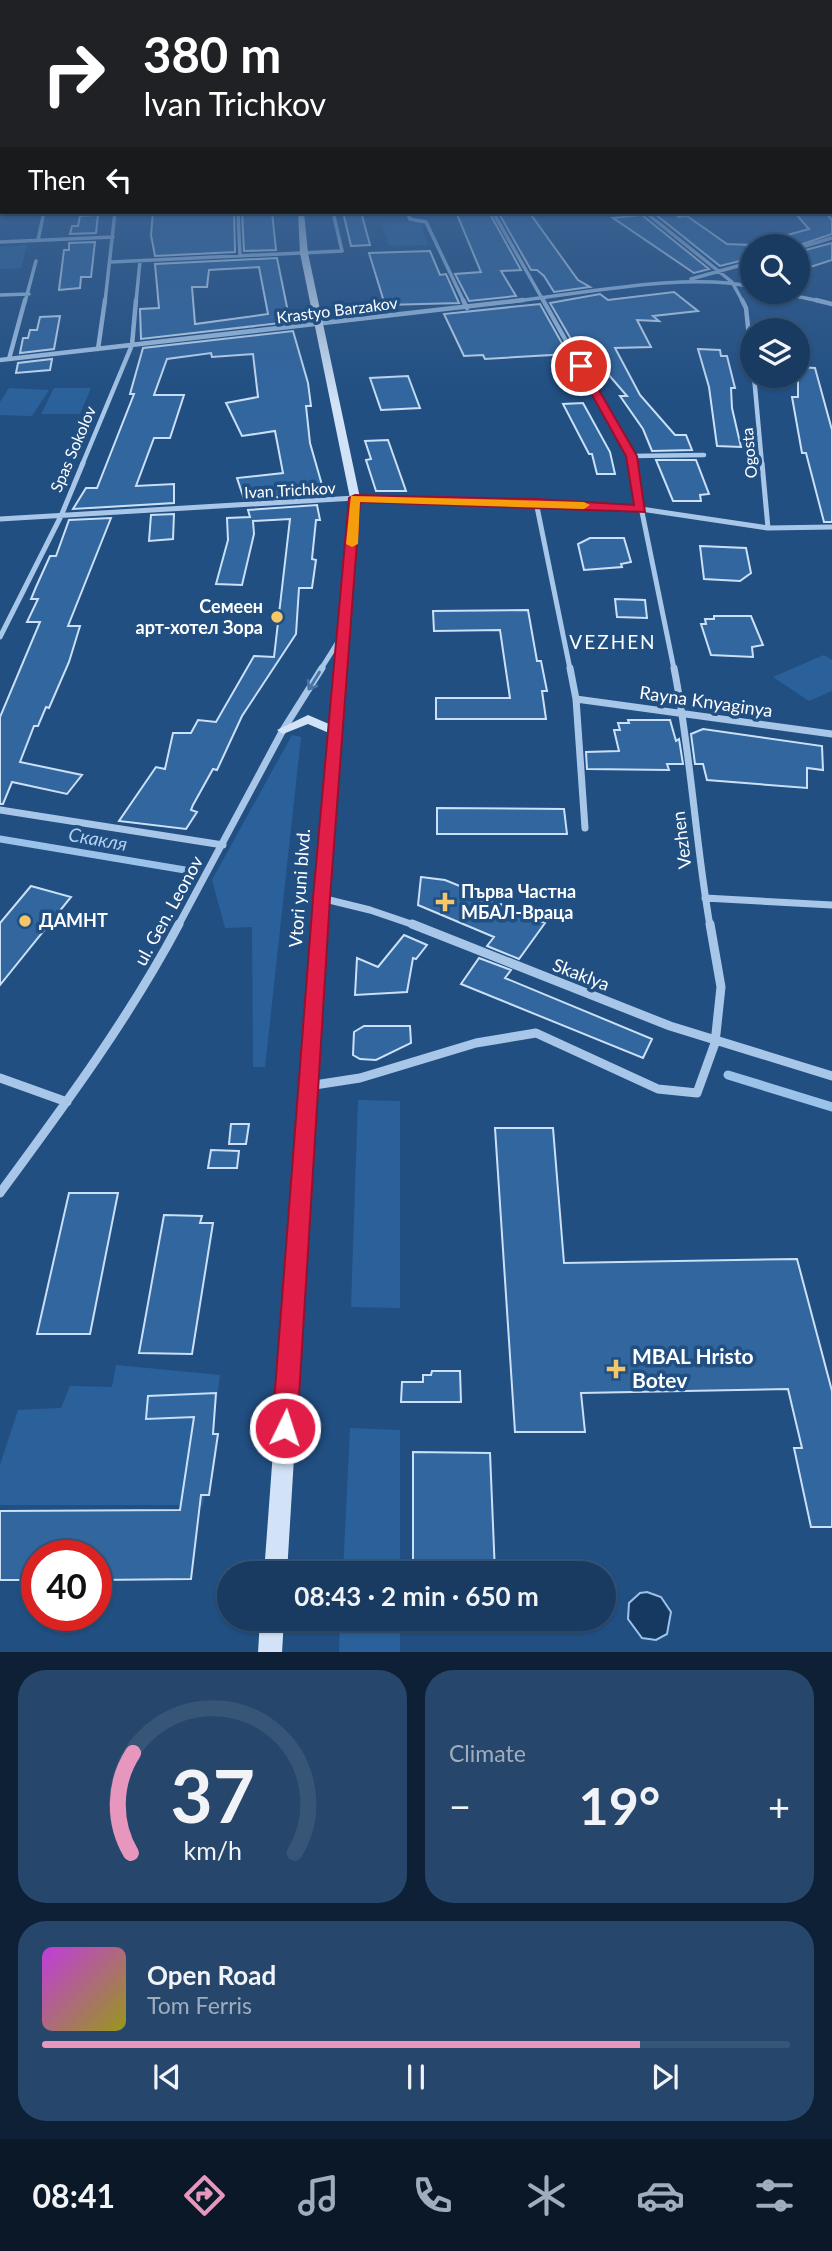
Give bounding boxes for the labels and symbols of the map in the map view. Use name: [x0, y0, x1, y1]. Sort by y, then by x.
street label: Krastyo Barzakov: [275, 293, 399, 326]
pin: [551, 336, 611, 396]
street label: Spas Sokolov: [46, 402, 100, 495]
street label: Ogosta: [737, 427, 760, 479]
street label: Ivan Trichkov: [244, 478, 337, 501]
place label: Семеен арт-хотел Зора: [136, 595, 263, 638]
marker: Семеен арт-хотел Зора: [269, 609, 285, 625]
district label: VEZHEN: [569, 630, 657, 653]
one-way arrow: [307, 670, 321, 690]
street label: Rayna Knyaginya: [638, 681, 774, 721]
street label: Vezhen: [667, 810, 695, 870]
water label: Скакля: [67, 822, 129, 855]
street label: Vtori yuni blvd.: [284, 828, 314, 948]
street label: ul. Gen. Leonov: [129, 851, 208, 969]
place label: Първа Частна МБАЛ-Враца: [461, 880, 576, 923]
marker: Първа Частна МБАЛ-Враца: [435, 892, 455, 912]
place label: ДАМНТ: [39, 909, 108, 931]
marker: ДАМНТ: [17, 913, 33, 929]
street label: Skaklya: [550, 953, 613, 995]
place label: MBAL Hristo Botev: [632, 1343, 754, 1392]
marker: MBAL Hristo Botev: [606, 1359, 626, 1379]
position arrow: [248, 1391, 322, 1465]
speed limit sign: 40: [21, 1540, 112, 1631]

